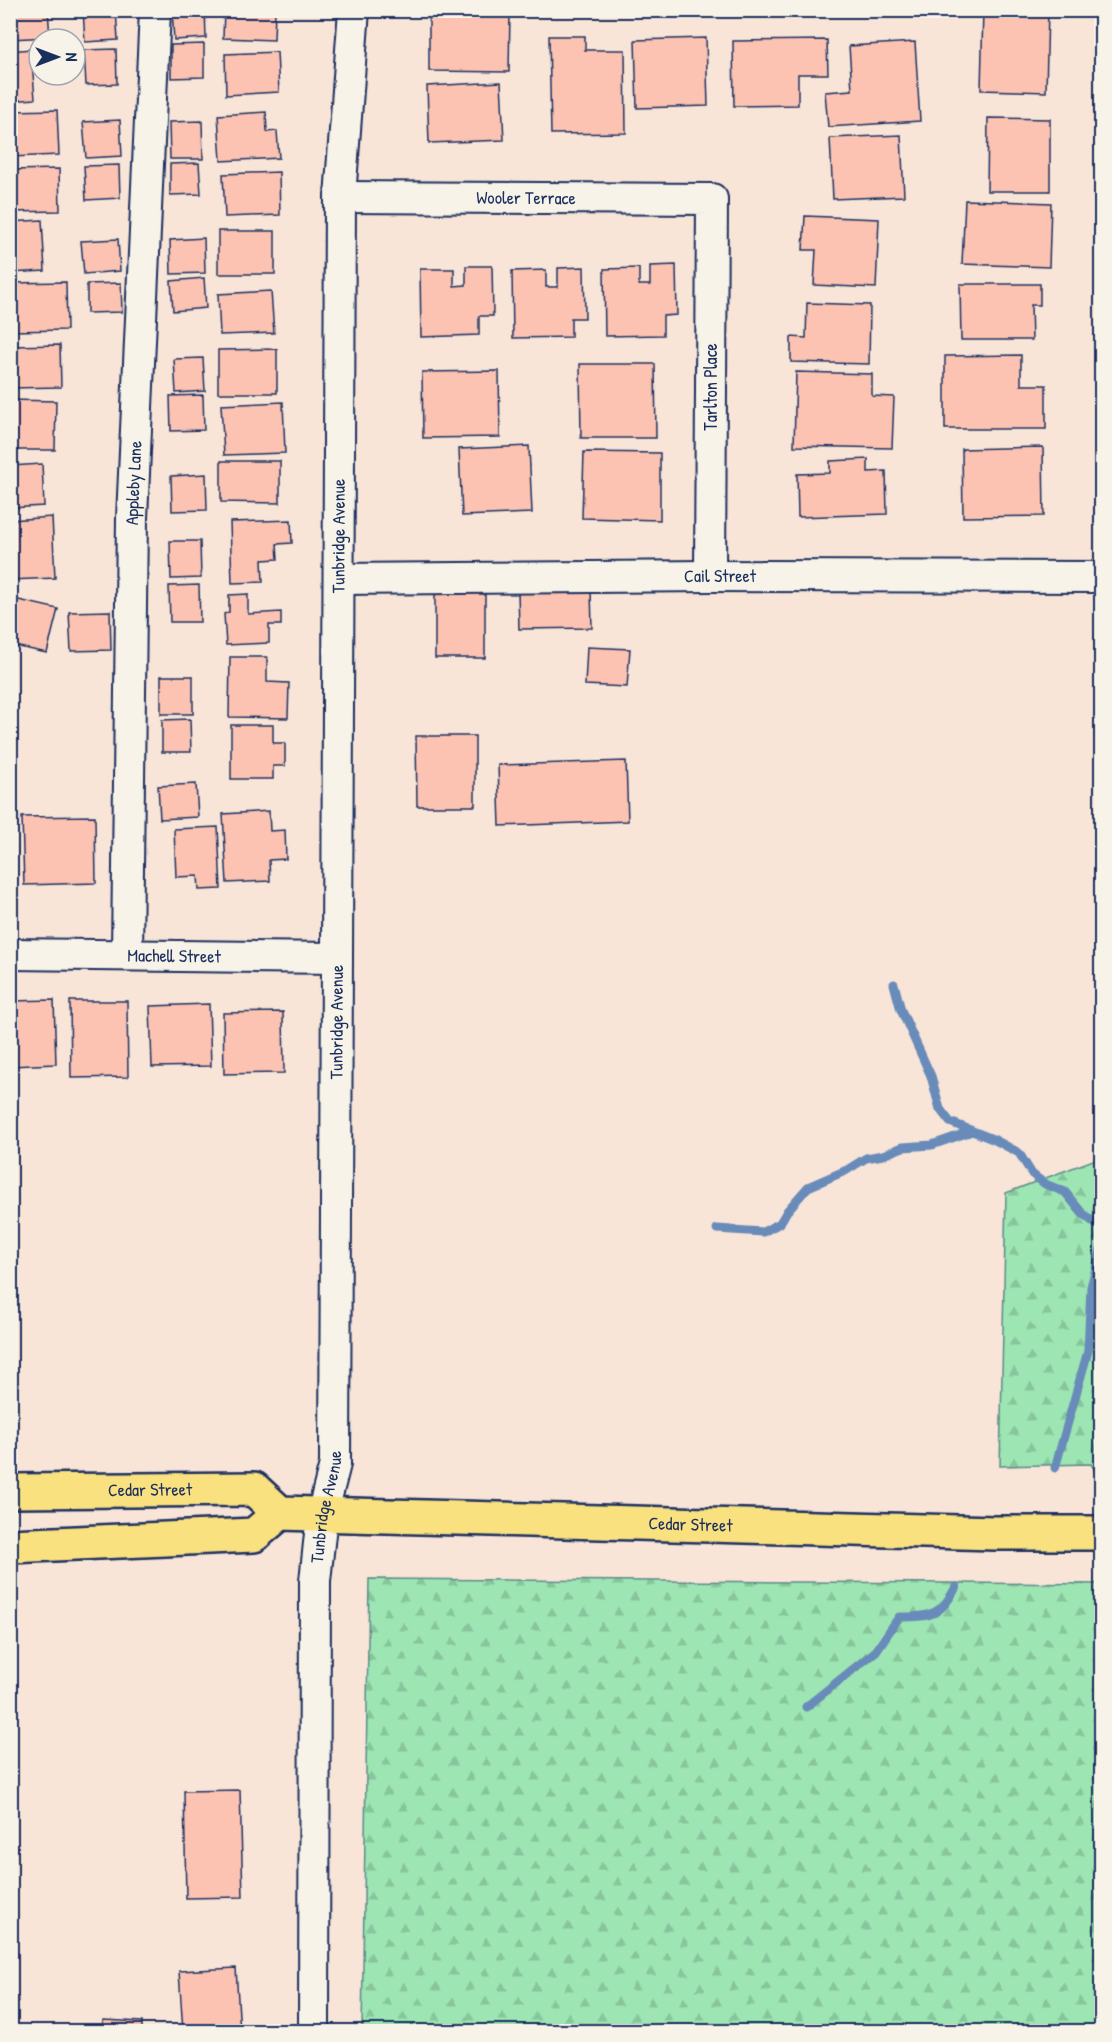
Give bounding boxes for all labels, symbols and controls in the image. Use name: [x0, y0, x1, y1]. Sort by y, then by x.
north arrow: [27, 27, 87, 87]
text: N: [61, 53, 83, 62]
street label: Wooler Terrace: [476, 185, 576, 210]
street label: Tarlton Place: [698, 343, 723, 431]
street label: Appleby Lane: [119, 440, 147, 525]
street label: Tunbridge Avenue: [325, 479, 351, 593]
street label: Cail Street: [684, 563, 757, 588]
street label: Machell Street: [127, 942, 222, 969]
street label: Tunbridge Avenue: [324, 965, 349, 1079]
street label: Tunbridge Avenue: [304, 1451, 347, 1564]
street label: Cedar Street: [108, 1477, 193, 1502]
street label: Cedar Street: [648, 1510, 734, 1538]

